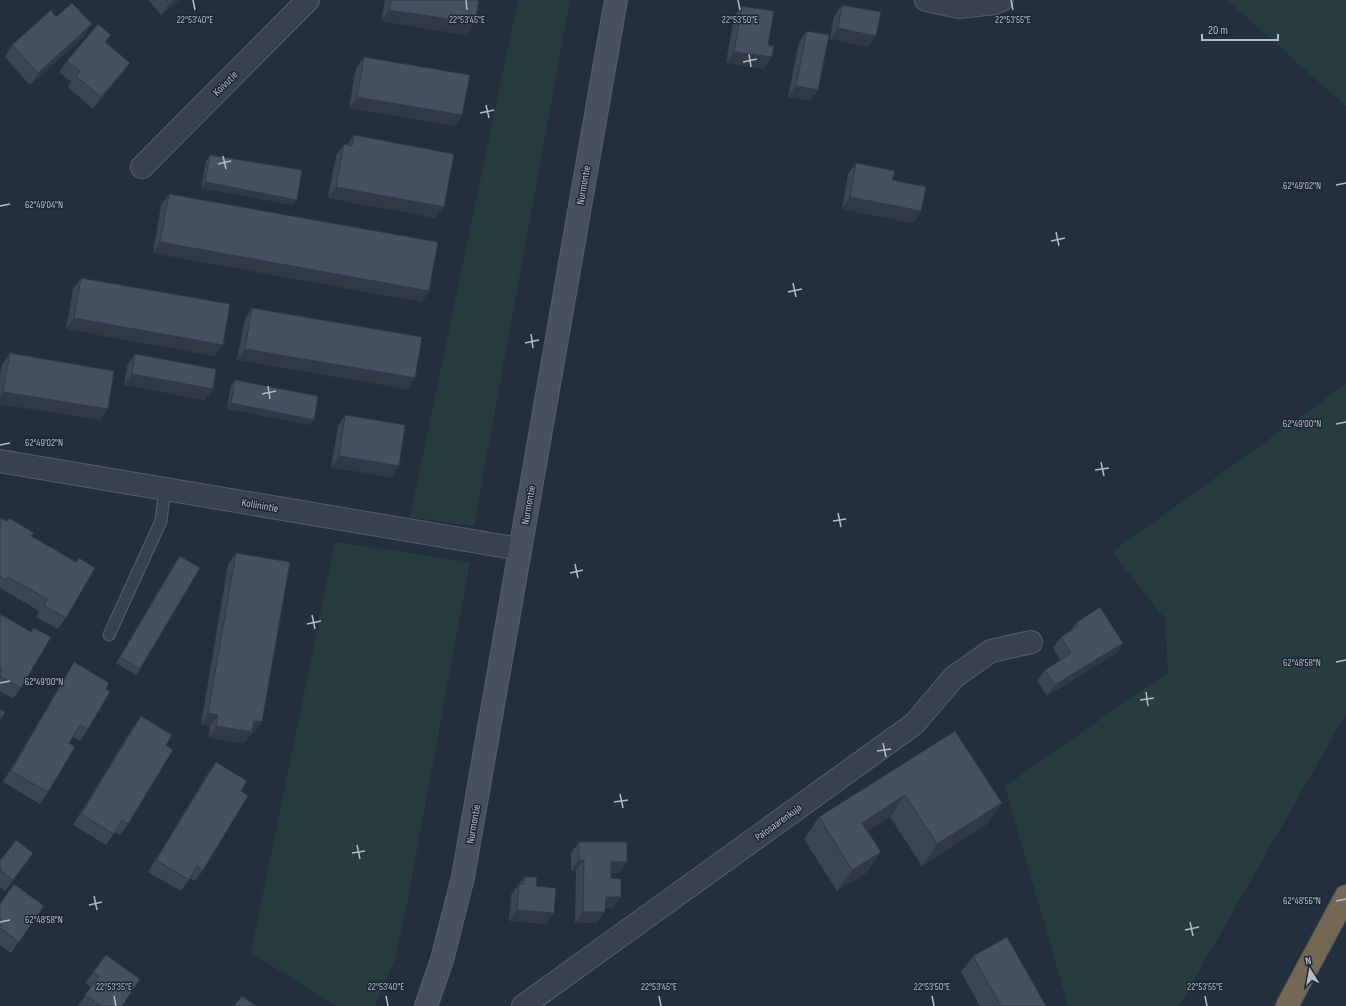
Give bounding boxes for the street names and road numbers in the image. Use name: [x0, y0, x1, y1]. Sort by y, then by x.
street label: Koivutie: [210, 68, 241, 99]
street label: Nurmontie: [574, 164, 593, 206]
street label: Nurmontie: [519, 484, 538, 526]
street label: Koliinintie: [241, 496, 279, 515]
street label: Palosaarenkuja: [752, 801, 804, 844]
street label: Nurmontie: [464, 803, 483, 845]

